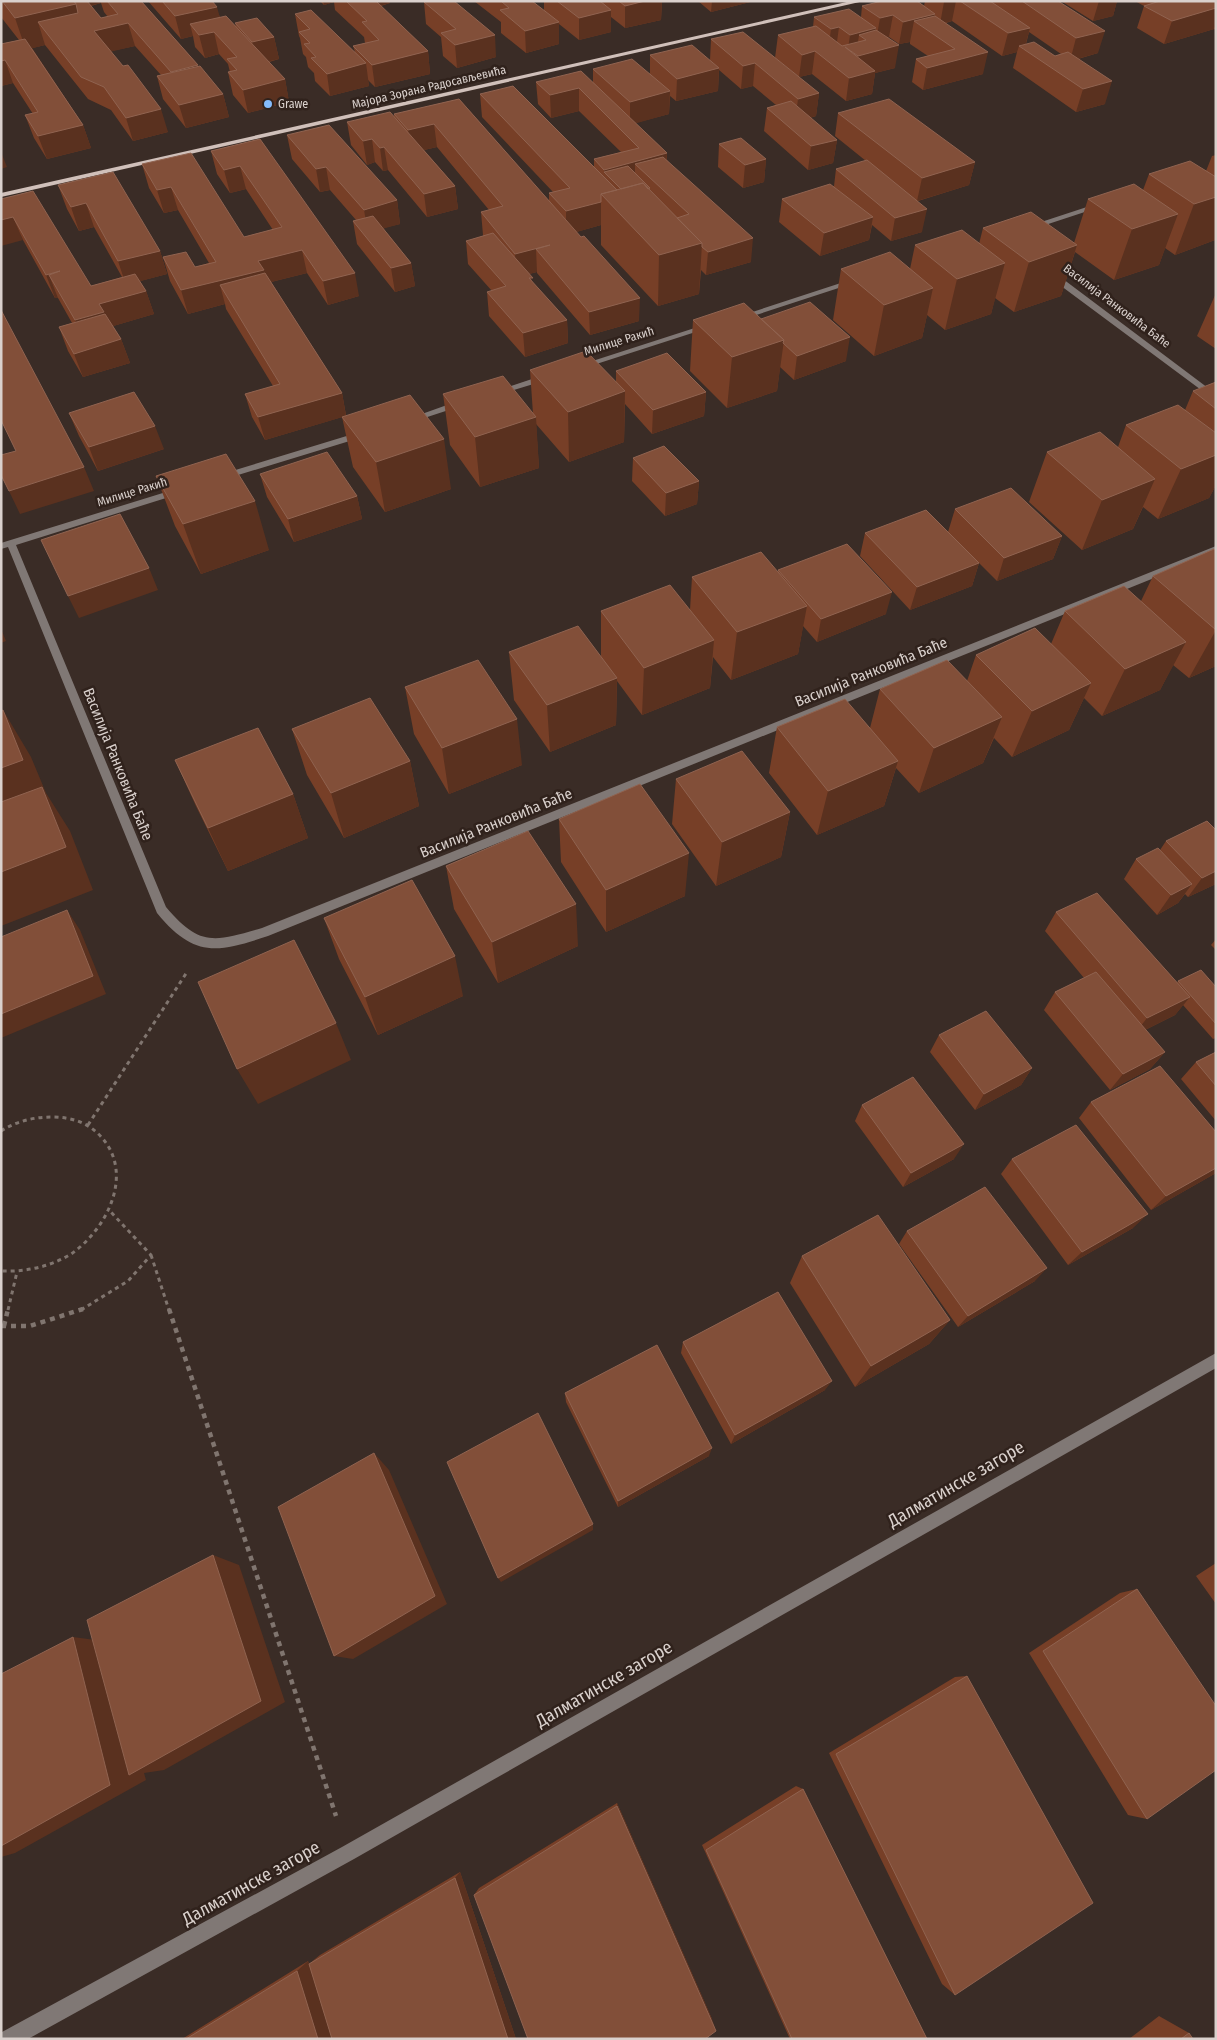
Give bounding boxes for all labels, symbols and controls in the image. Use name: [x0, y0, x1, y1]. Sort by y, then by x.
street label: Мајора Зорана Радосављевића: [351, 62, 508, 112]
place label: Grawe: [278, 97, 308, 111]
marker: Grawe: [262, 98, 274, 110]
street label: Василија Ранковића Баће: [1061, 261, 1173, 351]
street label: Милице Ракић: [582, 324, 656, 358]
street label: Милице Ракић: [95, 475, 169, 509]
street label: Василија Ранковића Баће: [792, 633, 950, 711]
street label: Василија Ранковића Баће: [79, 685, 157, 843]
street label: Василија Ранковића Баће: [417, 784, 575, 862]
street label: Далматинске загоре: [883, 1436, 1028, 1533]
street label: Далматинске загоре: [531, 1636, 676, 1733]
street label: Далматинске загоре: [177, 1836, 324, 1930]

